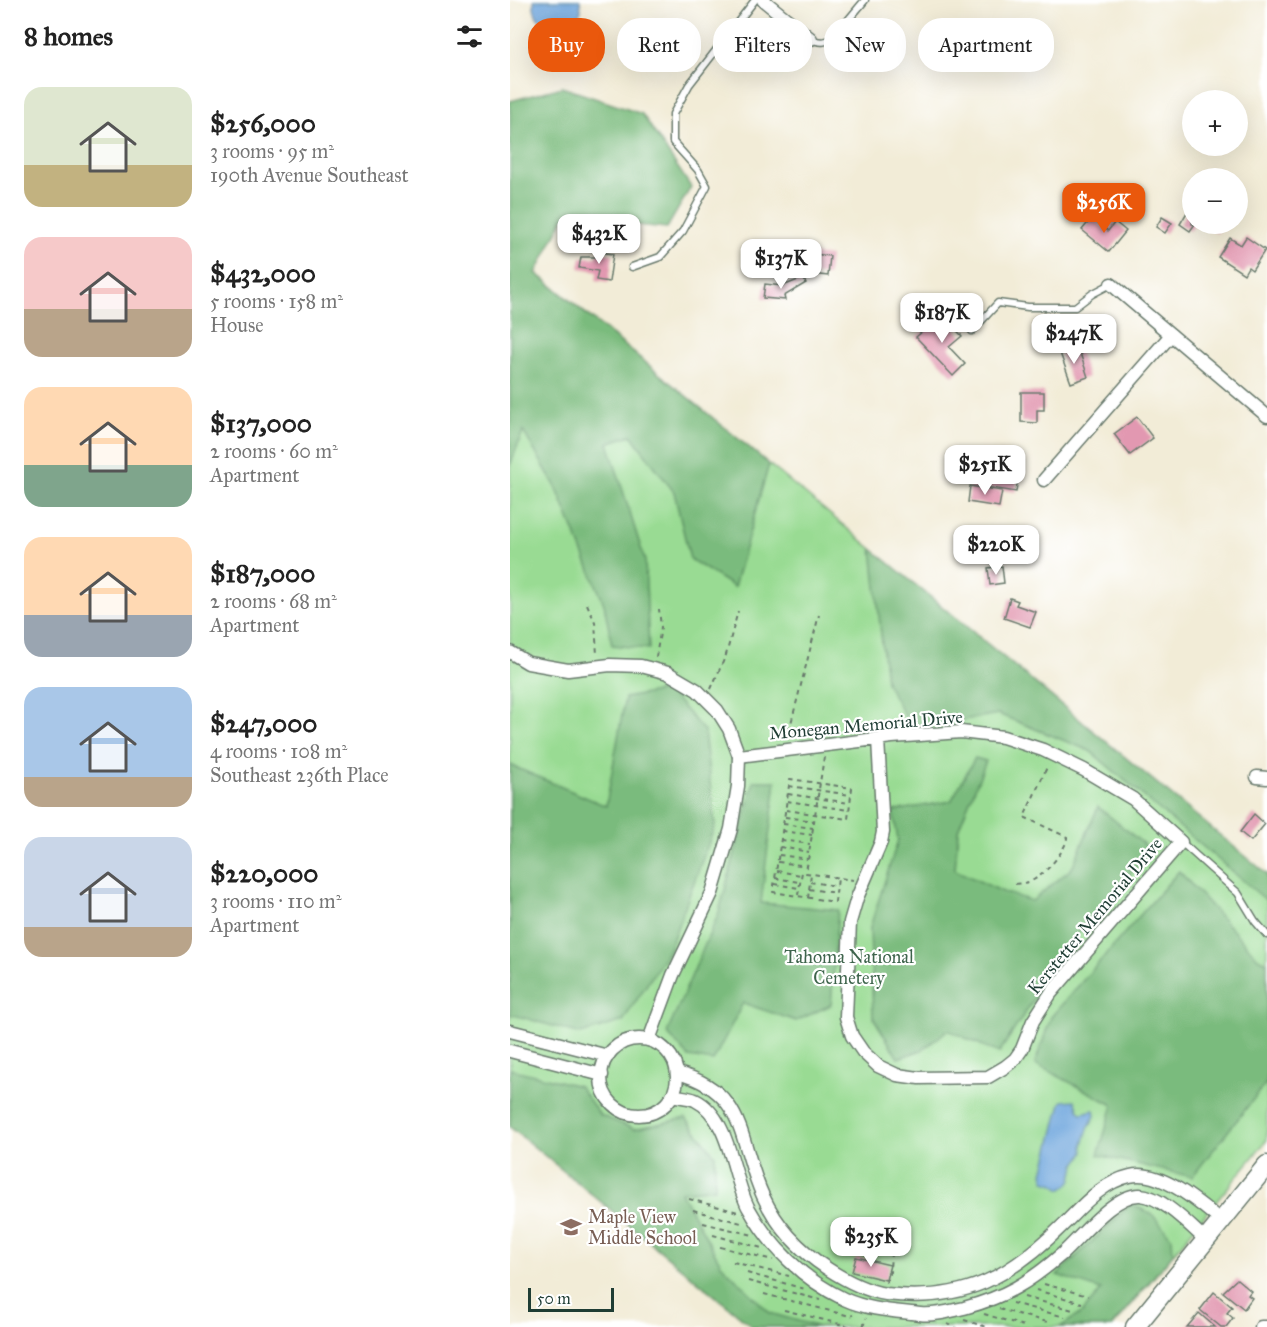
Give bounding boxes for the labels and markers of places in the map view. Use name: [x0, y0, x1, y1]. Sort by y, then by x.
pin: $256K: [1062, 183, 1146, 234]
pin: $432K: [557, 214, 641, 265]
pin: $137K: [739, 239, 823, 290]
pin: $187K: [900, 293, 984, 344]
pin: $247K: [1032, 314, 1116, 365]
pin: $251K: [943, 445, 1027, 496]
pin: $220K: [954, 525, 1038, 576]
place label: Maple View Middle School: [588, 1206, 697, 1249]
school or university icon: Maple View Middle School: [559, 1215, 583, 1239]
pin: $235K: [829, 1217, 913, 1268]

